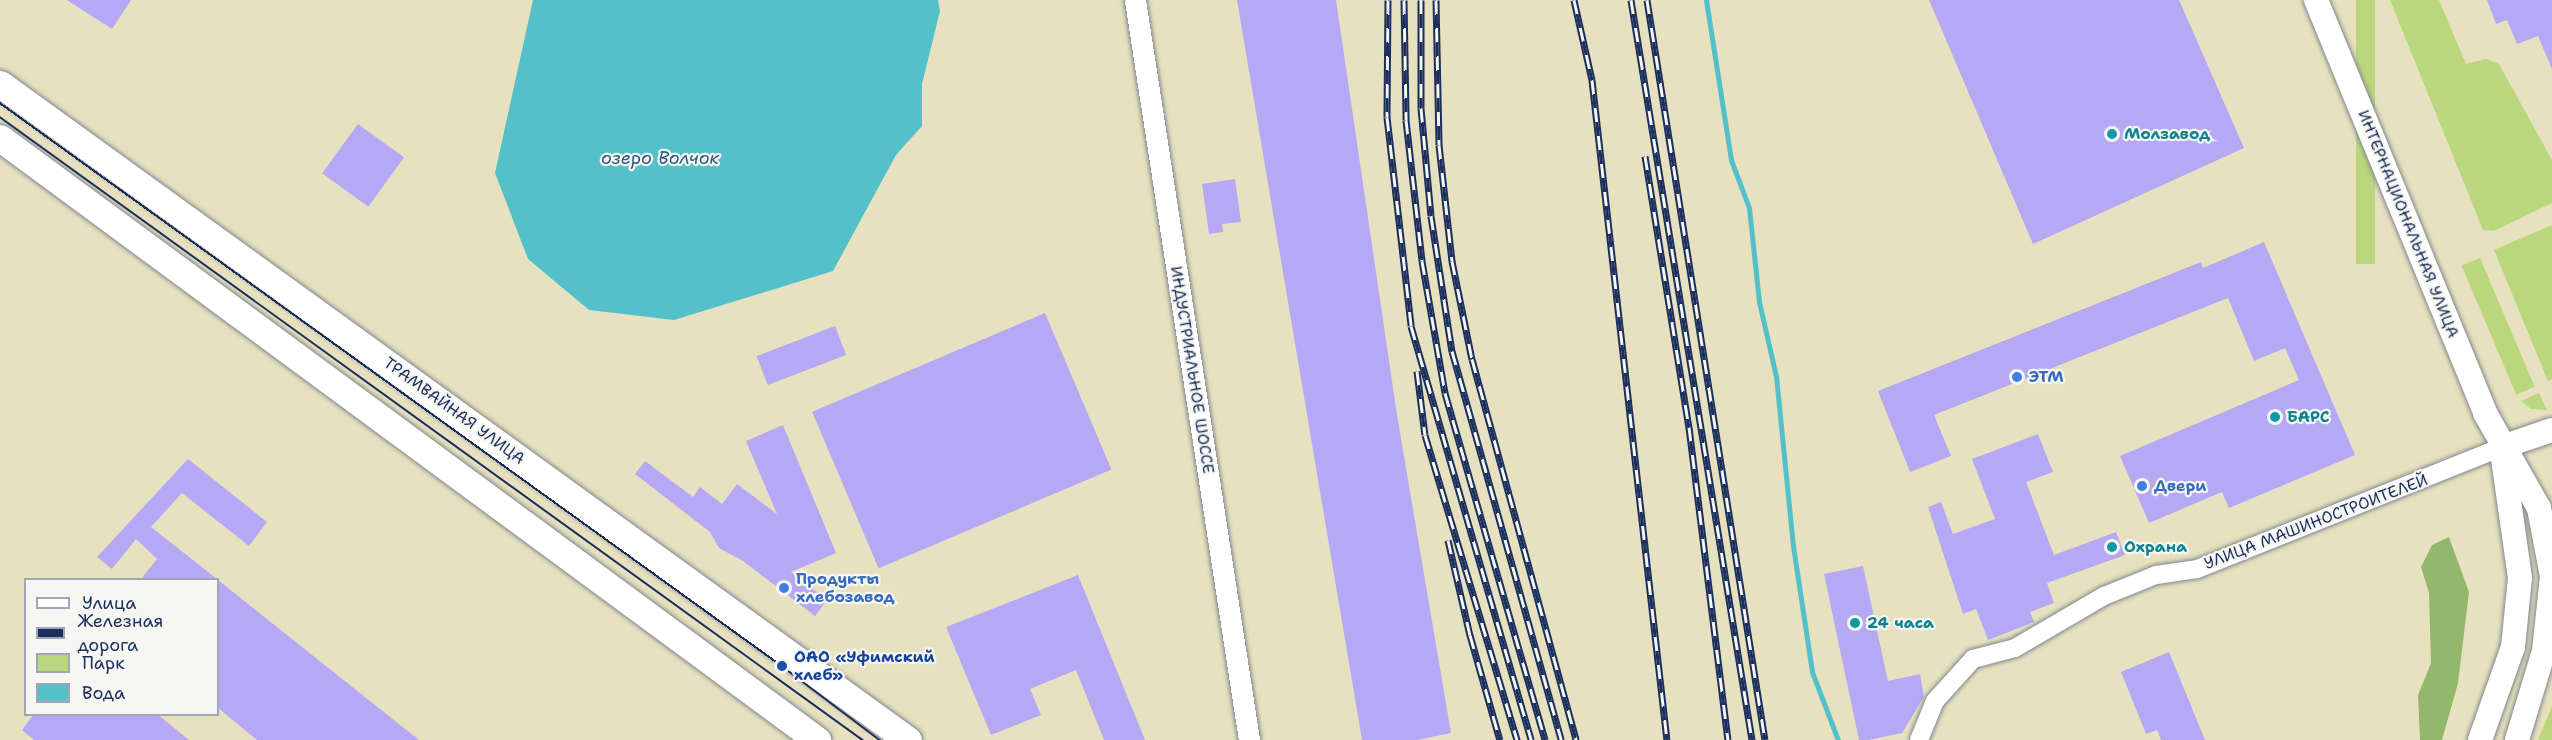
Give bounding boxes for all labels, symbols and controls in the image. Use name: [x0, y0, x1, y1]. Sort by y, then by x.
street label: ИНТЕРНАЦИОНАЛЬНАЯ УЛИЦА: [2353, 107, 2463, 341]
place label: Молзавод: [2124, 124, 2210, 144]
marker: Молзавод: [2105, 127, 2119, 141]
water label: озеро Волчок: [601, 147, 719, 169]
street label: ИНДУСТРИАЛЬНОЕ ШОССЕ: [1166, 265, 1218, 475]
street label: ТРАМВАЙНАЯ УЛИЦА: [380, 353, 528, 469]
place label: ЭТМ: [2029, 367, 2064, 387]
marker: ЭТМ: [2010, 370, 2024, 384]
place label: БАРС: [2287, 407, 2330, 427]
marker: БАРС: [2268, 410, 2282, 424]
street label: УЛИЦА МАШИНОСТРОИТЕЛЕЙ: [2201, 470, 2431, 574]
place label: Двери: [2154, 476, 2206, 496]
marker: Двери: [2135, 479, 2149, 493]
place label: Охрана: [2124, 537, 2187, 557]
marker: Охрана: [2105, 540, 2119, 554]
place label: Продукты хлебозавод: [796, 569, 895, 607]
legend: [24, 578, 219, 716]
marker: Продукты хлебозавод: [777, 581, 791, 595]
text: Улица: [82, 591, 136, 615]
text: Железная дорога: [77, 609, 163, 657]
place label: 24 часа: [1867, 613, 1934, 633]
marker: 24 часа: [1848, 616, 1862, 630]
place label: ОАО «Уфимский хлеб»: [794, 647, 935, 685]
text: Парк: [82, 651, 125, 675]
marker: ОАО «Уфимский хлеб»: [775, 659, 789, 673]
text: Вода: [82, 681, 125, 705]

